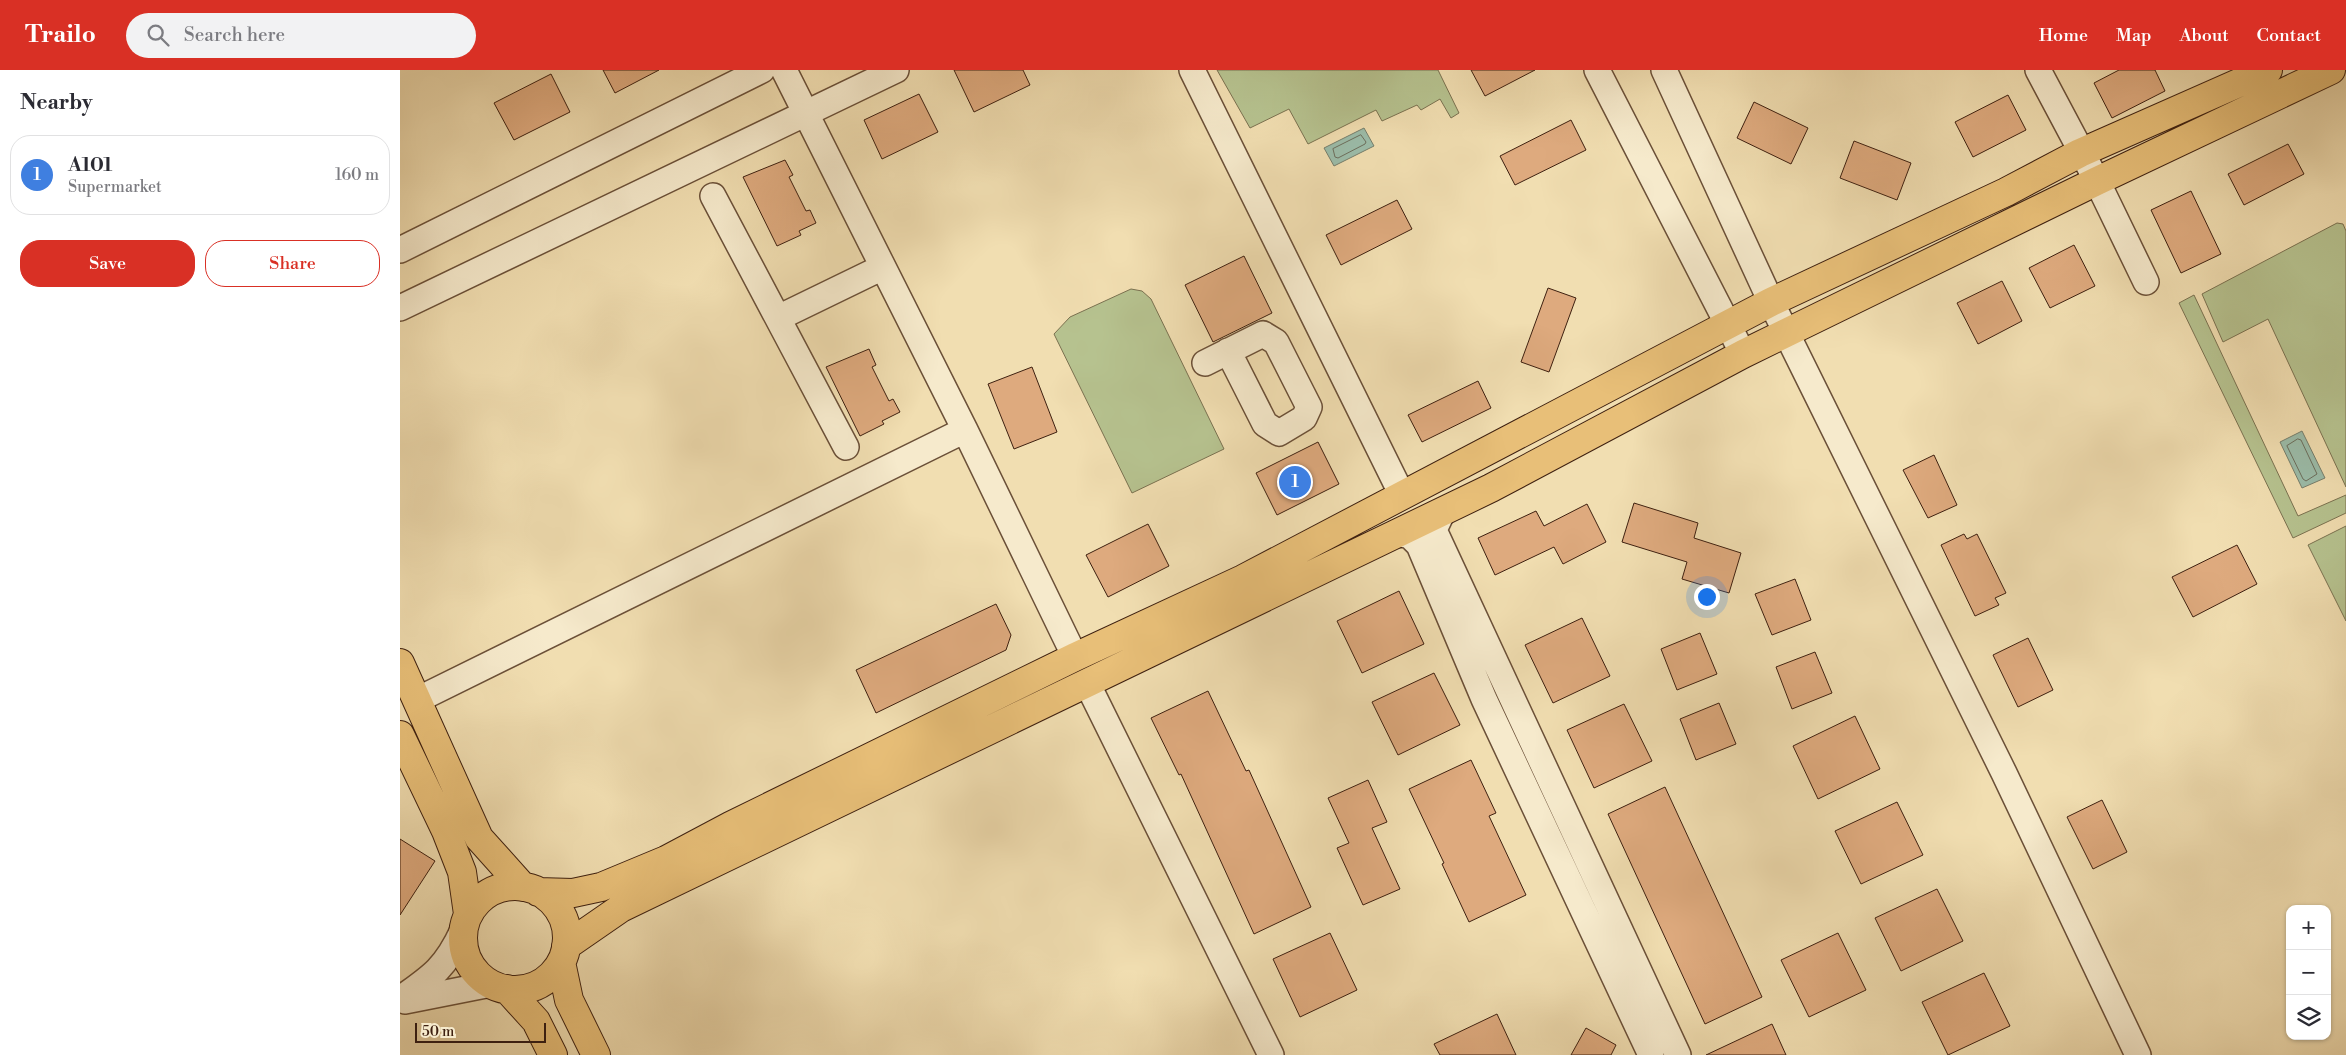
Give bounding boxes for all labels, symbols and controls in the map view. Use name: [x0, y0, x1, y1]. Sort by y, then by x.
search box: [126, 13, 476, 58]
text: Trailo: [25, 20, 96, 50]
icon: search: [144, 21, 172, 49]
text: Search here: [184, 23, 285, 47]
text: Home: [2039, 24, 2088, 47]
text: Map: [2116, 24, 2152, 47]
text: About: [2180, 24, 2229, 47]
text: Contact: [2257, 24, 2321, 47]
text: Nearby: [20, 90, 93, 116]
text: A101: [68, 153, 112, 177]
text: 1: [33, 165, 41, 185]
text: 160 m: [335, 165, 379, 185]
text: Supermarket: [68, 177, 162, 197]
button: Save: [20, 240, 195, 287]
button: Share: [205, 240, 380, 287]
pin: 1: [1279, 463, 1311, 501]
your location: [1694, 584, 1720, 610]
map controls: [2286, 905, 2331, 1040]
button: +: [2286, 905, 2331, 950]
button: −: [2286, 950, 2331, 995]
button: layers: [2286, 995, 2331, 1040]
scale bar: [415, 1020, 546, 1043]
text: 50 m: [422, 1023, 454, 1041]

